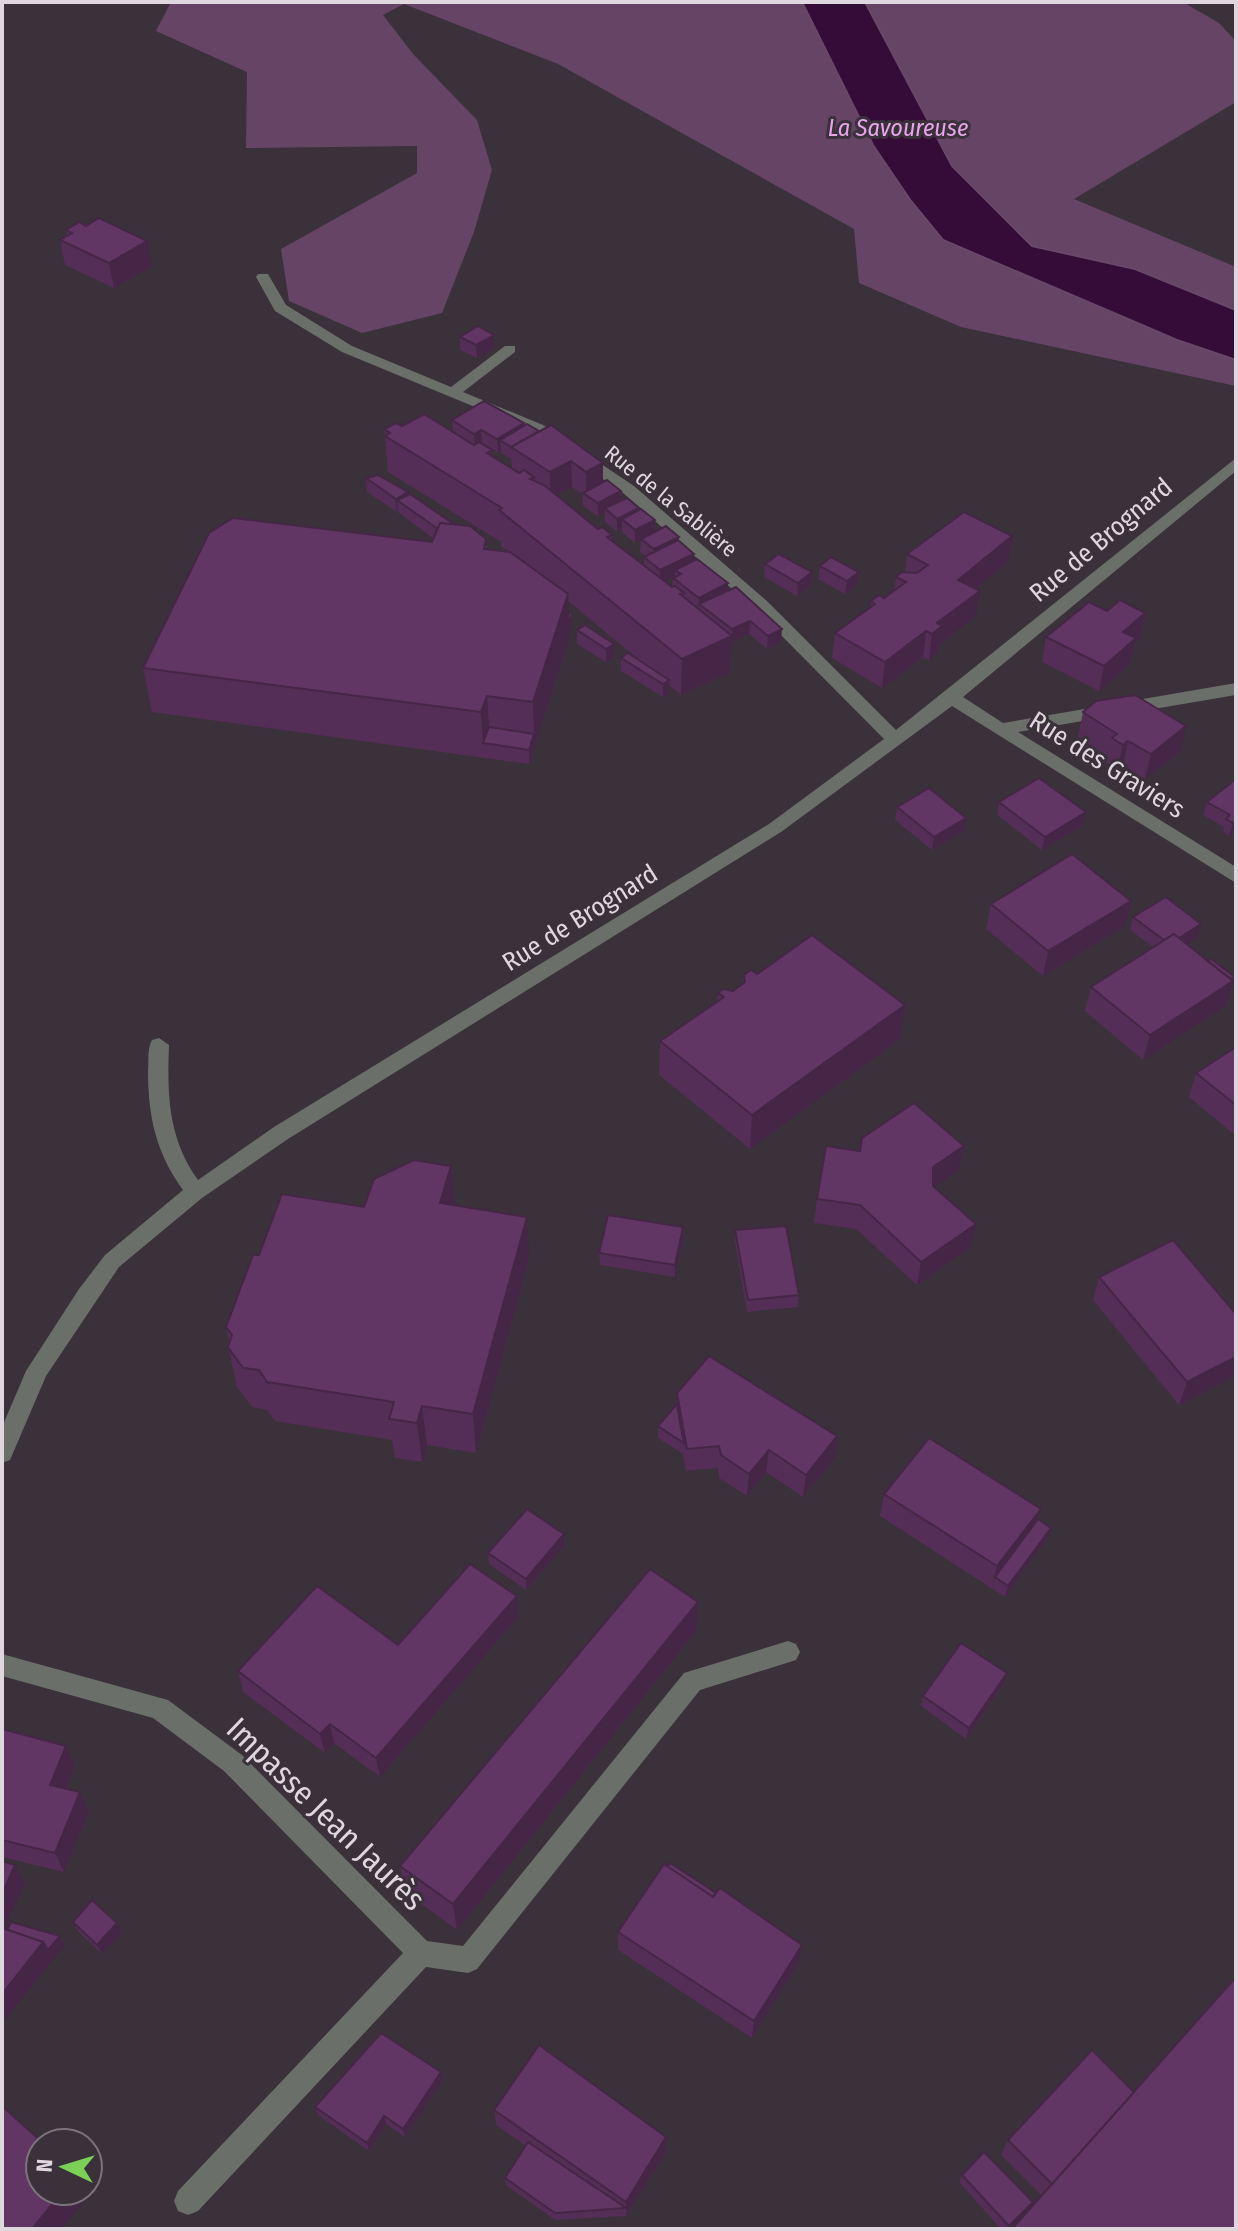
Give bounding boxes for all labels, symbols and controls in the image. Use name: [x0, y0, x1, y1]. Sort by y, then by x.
water label: La Savoureuse: [828, 114, 968, 142]
street label: Rue de la Sablière: [599, 439, 743, 563]
street label: Rue de Brognard: [1023, 471, 1179, 609]
street label: Rue des Graviers: [1024, 705, 1190, 825]
street label: Rue de Brognard: [497, 858, 663, 978]
street label: Impasse Jean Jaurès: [219, 1710, 433, 1918]
north arrow: [24, 2127, 104, 2207]
text: N: [31, 2158, 58, 2173]

